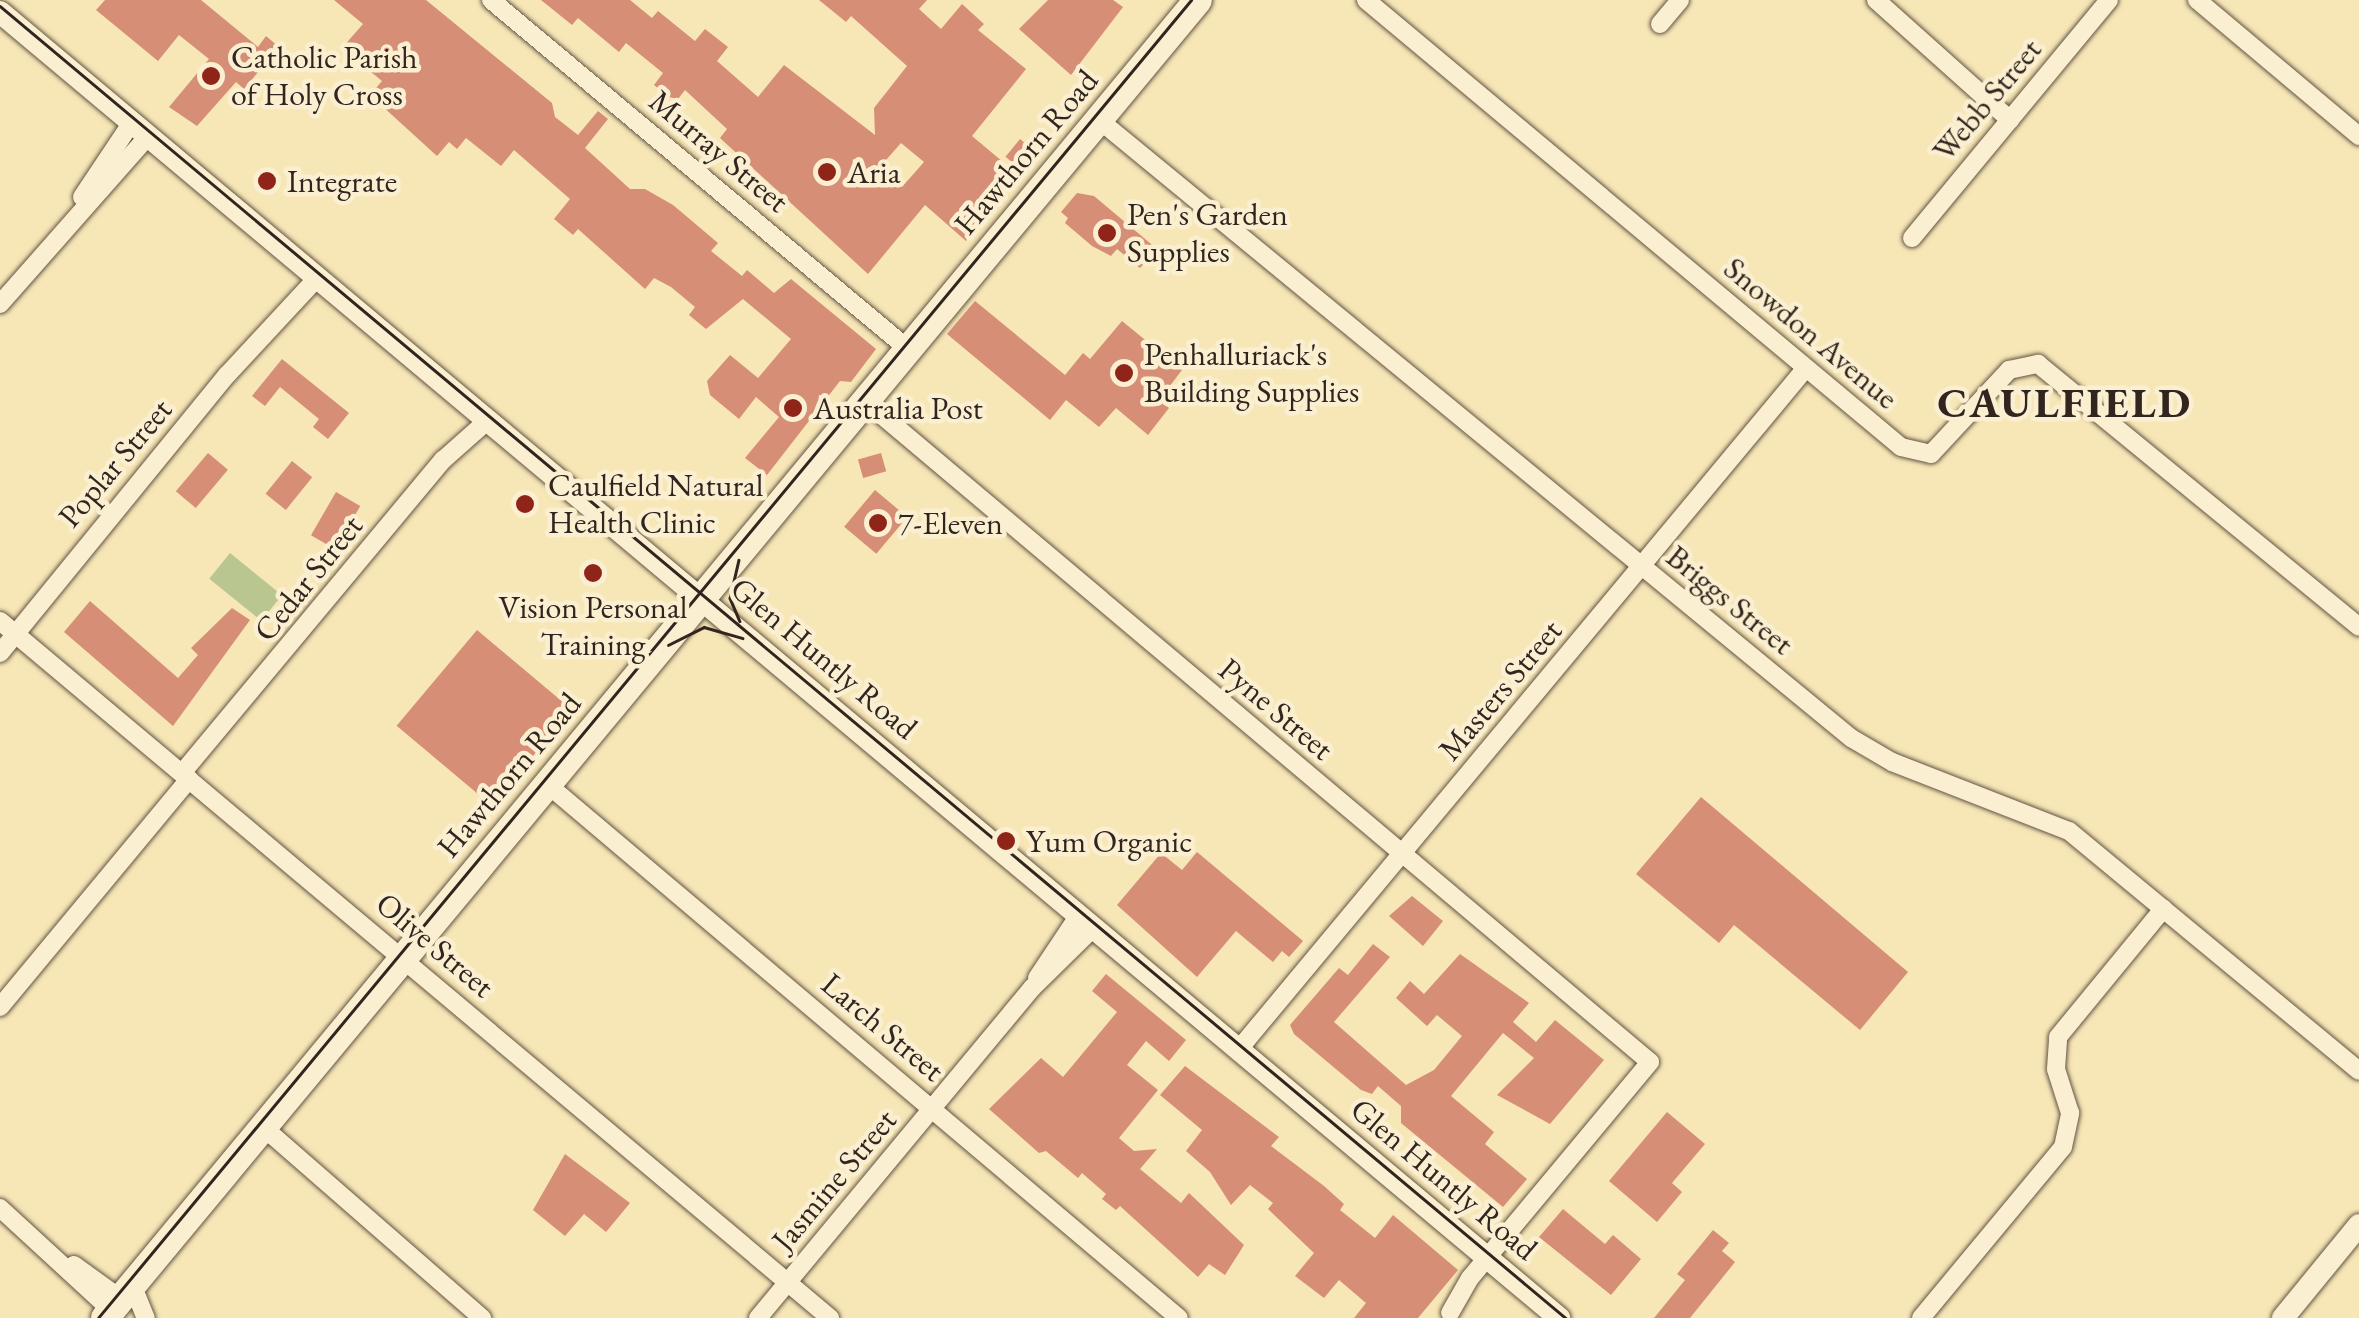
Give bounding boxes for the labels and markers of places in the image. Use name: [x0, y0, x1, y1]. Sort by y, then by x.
place label: Catholic Parish of Holy Cross: [231, 39, 417, 114]
marker: Catholic Parish of Holy Cross: [200, 65, 222, 87]
place label: Aria: [847, 153, 900, 191]
marker: Aria: [816, 161, 838, 183]
place label: Integrate: [287, 162, 397, 200]
marker: Integrate: [256, 170, 278, 192]
place label: Pen's Garden Supplies: [1127, 196, 1288, 271]
marker: Pen's Garden Supplies: [1096, 222, 1118, 244]
place label: Penhalluriack's Building Supplies: [1144, 336, 1359, 411]
marker: Penhalluriack's Building Supplies: [1113, 362, 1135, 384]
place label: Australia Post: [813, 389, 983, 427]
marker: Australia Post: [782, 397, 804, 419]
place label: Caulfield Natural Health Clinic: [548, 467, 764, 542]
marker: Caulfield Natural Health Clinic: [512, 491, 538, 517]
place label: 7-Eleven: [898, 504, 1003, 542]
marker: 7-Eleven: [867, 512, 889, 534]
marker: Vision Personal Training: [582, 562, 604, 584]
place label: Vision Personal Training: [499, 589, 687, 664]
place label: Yum Organic: [1026, 822, 1192, 860]
marker: Yum Organic: [995, 830, 1017, 852]

